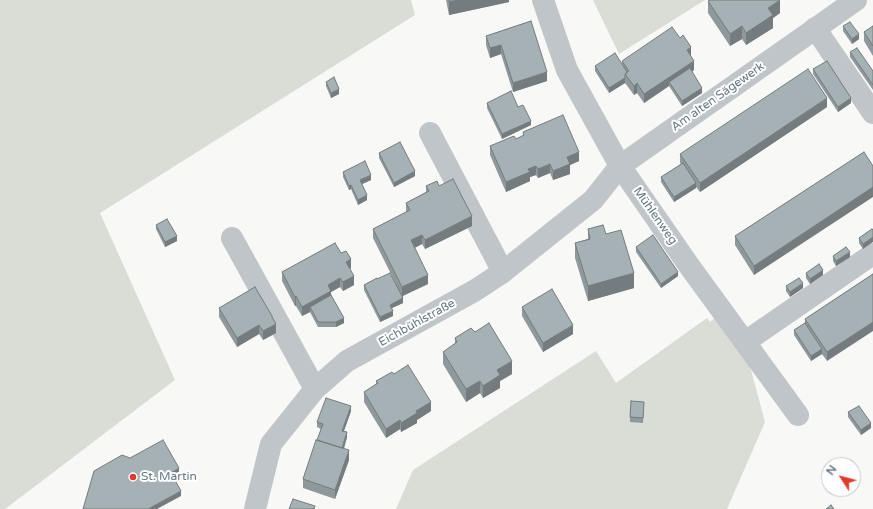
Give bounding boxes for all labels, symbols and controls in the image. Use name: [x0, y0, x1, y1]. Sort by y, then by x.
street label: Am alten Sägewerk: [669, 59, 767, 135]
street label: Mühlenweg: [630, 185, 680, 247]
street label: Eichbühlstraße: [376, 296, 458, 350]
north arrow: [821, 457, 861, 497]
text: N: [824, 463, 840, 478]
place label: St. Martin: [141, 470, 197, 484]
marker: St. Martin: [128, 472, 138, 482]

